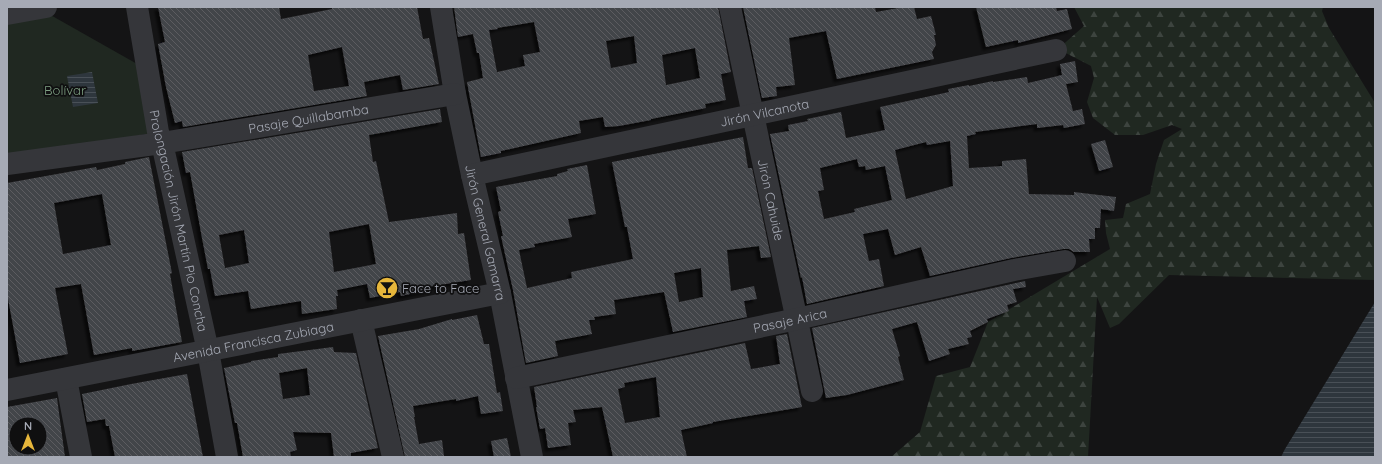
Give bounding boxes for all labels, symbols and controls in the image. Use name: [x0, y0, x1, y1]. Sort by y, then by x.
park label: Bolívar: [44, 82, 86, 98]
street label: Jirón Vilcanota: [718, 95, 810, 130]
street label: Pasaje Quillabamba: [247, 101, 370, 136]
street label: Prolongación Jirón Martín Pio Concha: [146, 109, 211, 333]
street label: Jirón Cahuide: [755, 157, 788, 242]
street label: Jirón General Gamarra: [462, 163, 509, 302]
bar icon: Face to Face: [374, 275, 400, 301]
place label: Face to Face: [402, 280, 479, 296]
street label: Pasaje Arica: [752, 305, 828, 336]
street label: Avenida Francisca Zubiaga: [172, 318, 335, 365]
north arrow: [8, 416, 48, 456]
text: N: [24, 419, 32, 433]

